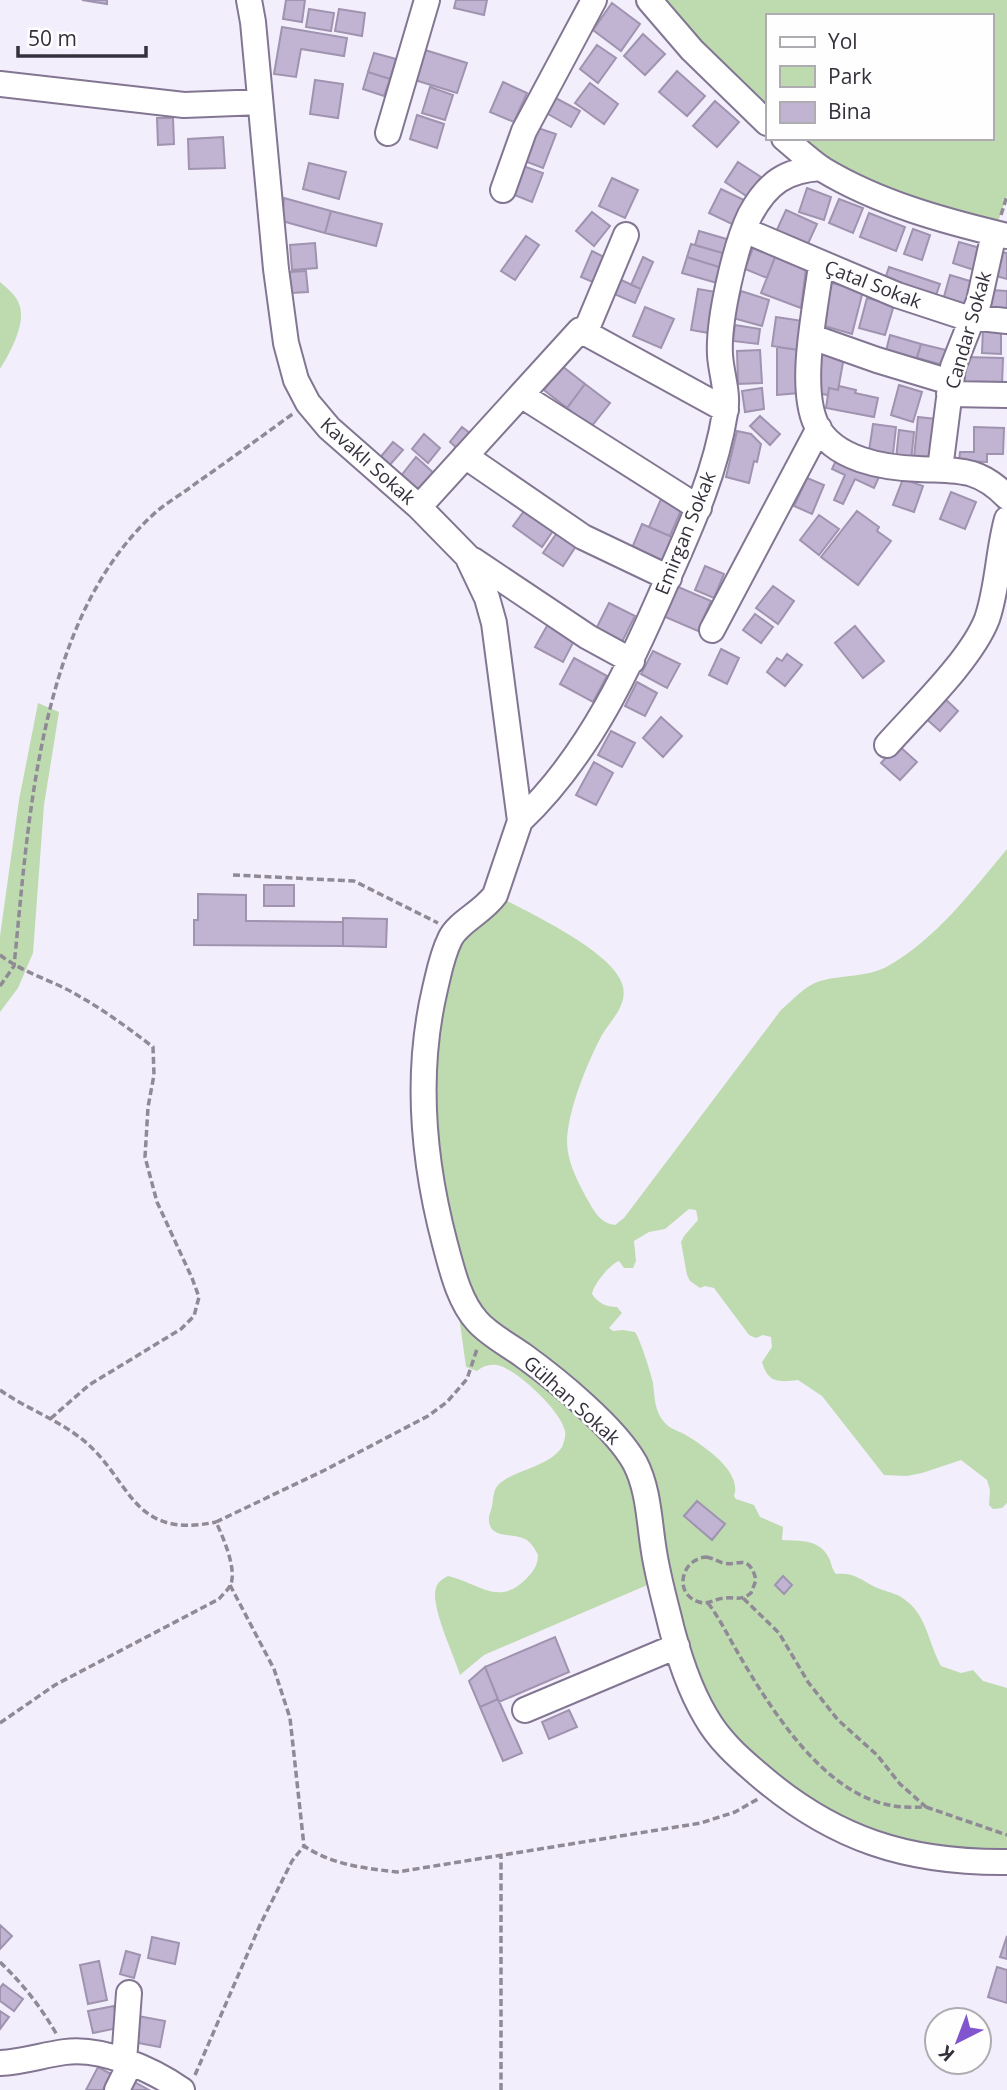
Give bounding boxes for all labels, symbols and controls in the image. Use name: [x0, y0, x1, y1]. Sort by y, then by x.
scale bar: [18, 14, 145, 58]
legend: [766, 14, 993, 140]
text: 50 m: [28, 24, 77, 52]
text: Yol: [828, 27, 858, 55]
text: Park: [828, 62, 872, 90]
text: Bina: [828, 97, 871, 125]
street label: Çatal Sokak: [821, 254, 925, 314]
street label: Candar Sokak: [939, 268, 997, 392]
street label: Kavaklı Sokak: [315, 411, 421, 511]
street label: Emirgan Sokak: [648, 468, 722, 598]
street label: Gülhan Sokak: [518, 1350, 626, 1450]
north arrow: [923, 2006, 993, 2076]
text: K: [933, 2039, 960, 2068]

